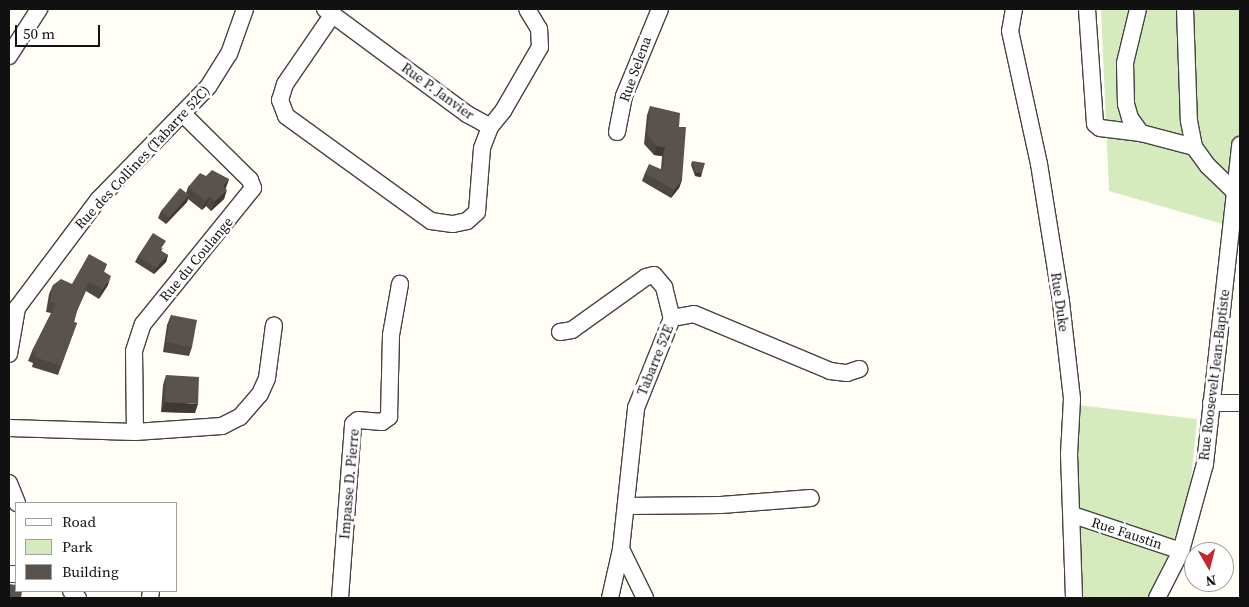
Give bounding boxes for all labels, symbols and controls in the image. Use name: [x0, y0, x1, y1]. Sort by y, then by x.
scale bar: [18, 15, 102, 47]
text: 50 m: [23, 23, 55, 44]
street label: Rue Selena: [615, 34, 655, 104]
street label: Rue P. Janvier: [398, 59, 478, 123]
street label: Rue des Collines (Tabarre 52C): [71, 82, 213, 232]
street label: Rue du Coulange: [156, 213, 236, 305]
street label: Rue Duke: [1048, 271, 1072, 333]
street label: Rue Roosevelt Jean-Baptiste: [1195, 288, 1233, 462]
street label: Tabarre 52E: [633, 322, 677, 398]
street label: Impasse D. Pierre: [336, 428, 362, 540]
legend: [15, 502, 178, 592]
text: Road: [62, 511, 96, 532]
street label: Rue Faustin: [1089, 514, 1165, 552]
text: Park: [62, 536, 93, 557]
north arrow: [1184, 542, 1234, 592]
text: Building: [62, 561, 119, 582]
text: N: [1205, 570, 1217, 591]

